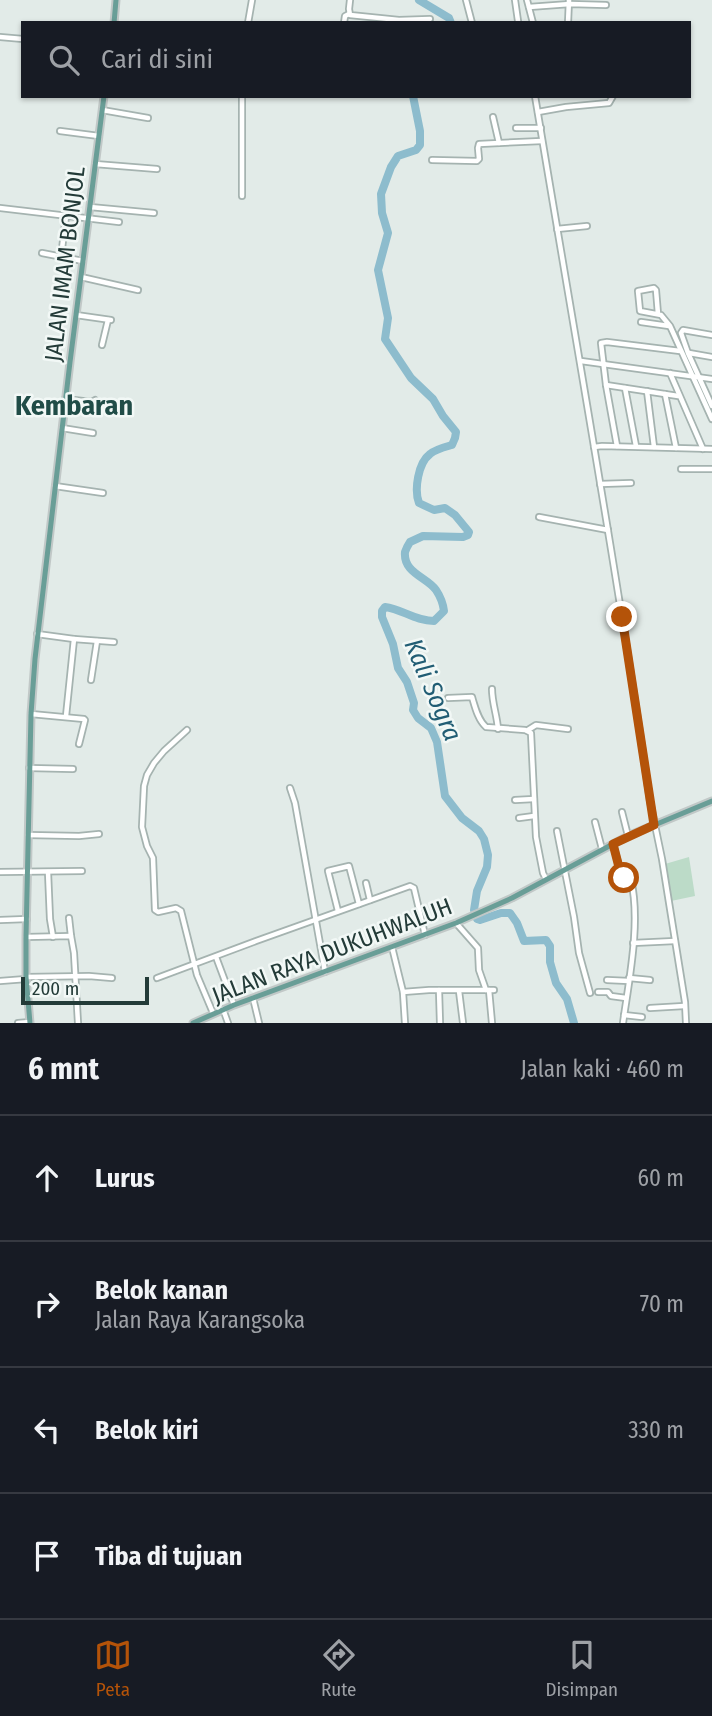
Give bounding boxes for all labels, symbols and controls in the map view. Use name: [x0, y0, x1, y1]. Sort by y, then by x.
search box: [21, 21, 691, 98]
icon: search: [45, 41, 83, 79]
text: Cari di sini: [101, 44, 213, 75]
street label: JALAN IMAM BONJOL: [39, 164, 91, 363]
district label: Kembaran: [15, 389, 133, 422]
route end: [606, 601, 637, 632]
water label: Kali Sogra: [398, 634, 468, 746]
route start: [608, 862, 639, 893]
street label: JALAN RAYA DUKUHWALUH: [208, 892, 456, 1010]
scale bar: [21, 974, 149, 1006]
text: 200 m: [32, 977, 79, 1000]
text: 6 mnt: [28, 1051, 99, 1087]
text: Jalan kaki · 460 m: [520, 1055, 684, 1083]
icon: ahead: [28, 1159, 66, 1197]
text: Lurus: [95, 1163, 155, 1194]
text: 60 m: [638, 1164, 684, 1192]
text: Belok kanan: [95, 1275, 228, 1306]
icon: right: [28, 1285, 66, 1323]
text: 70 m: [640, 1290, 684, 1318]
text: Jalan Raya Karangsoka: [95, 1306, 305, 1334]
icon: left: [28, 1411, 66, 1449]
text: Belok kiri: [95, 1415, 198, 1446]
text: 330 m: [628, 1416, 684, 1444]
icon: arrive: [28, 1537, 66, 1575]
text: Tiba di tujuan: [95, 1541, 242, 1572]
tab: Peta: [94, 1636, 132, 1701]
tab: Rute: [320, 1636, 358, 1701]
tab: Disimpan: [545, 1636, 618, 1701]

